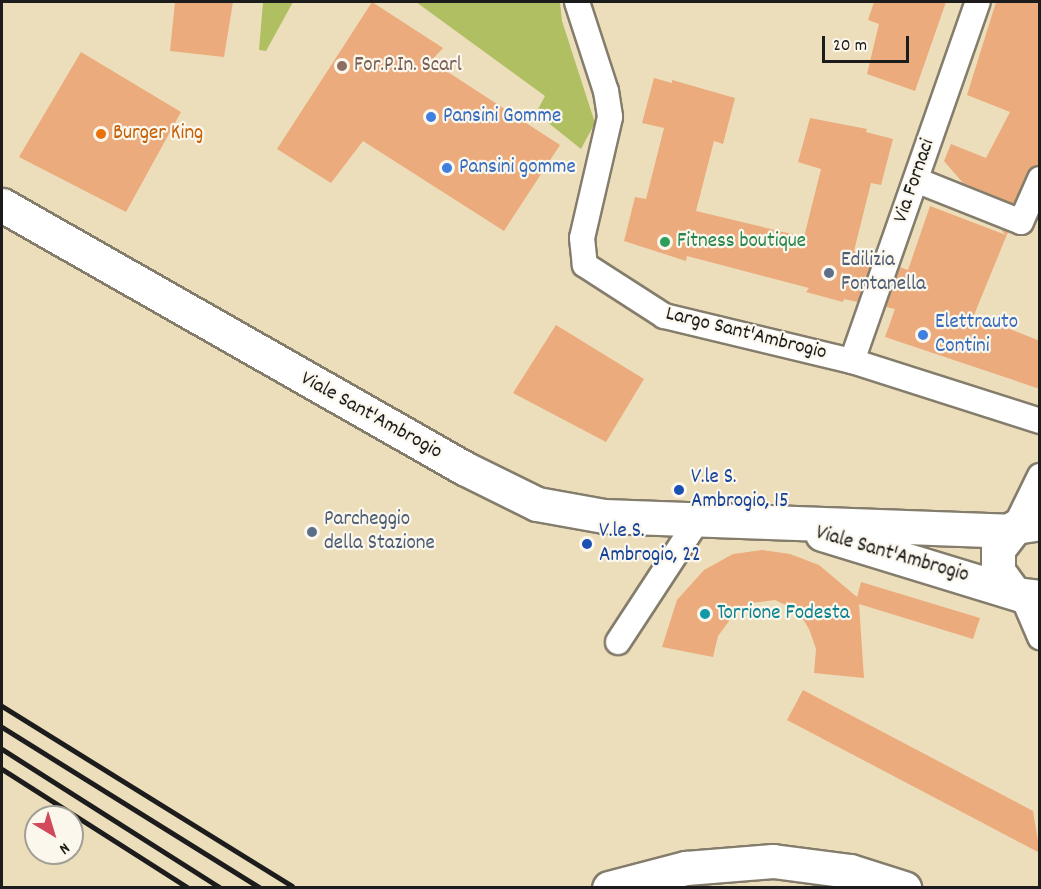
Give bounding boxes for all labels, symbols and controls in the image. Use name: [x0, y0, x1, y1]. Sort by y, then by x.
scale bar: [825, 24, 912, 62]
text: 20 m: [833, 34, 867, 59]
place label: For.P.In. Scarl: [354, 53, 462, 79]
marker: For.P.In. Scarl: [335, 59, 349, 73]
place label: Pansini Gomme: [443, 104, 561, 130]
marker: Pansini Gomme: [424, 110, 438, 124]
place label: Burger King: [113, 121, 203, 147]
marker: Burger King: [94, 127, 108, 141]
street label: Via Fornaci: [889, 136, 941, 226]
place label: Pansini gomme: [459, 155, 576, 181]
marker: Pansini gomme: [440, 161, 454, 175]
place label: Fitness boutique: [677, 229, 806, 255]
marker: Fitness boutique: [658, 235, 672, 249]
place label: Edilizia Fontanella: [841, 248, 926, 298]
marker: Edilizia Fontanella: [822, 266, 836, 280]
street label: Largo Sant'Ambrogio: [663, 302, 829, 366]
place label: Elettrauto Contini: [935, 310, 1018, 360]
marker: Elettrauto Contini: [916, 328, 930, 342]
street label: Viale Sant'Ambrogio: [296, 367, 446, 465]
place label: V.le S. Ambrogio, 15: [691, 465, 789, 515]
marker: V.le S. Ambrogio, 15: [672, 483, 686, 497]
place label: Parcheggio della Stazione: [324, 507, 435, 557]
place label: V.le S. Ambrogio, 22: [599, 519, 701, 569]
street label: Viale Sant'Ambrogio: [813, 521, 971, 589]
marker: Parcheggio della Stazione: [305, 525, 319, 539]
marker: V.le S. Ambrogio, 22: [580, 537, 594, 551]
place label: Torrione Fodesta: [717, 601, 850, 627]
marker: Torrione Fodesta: [698, 607, 712, 621]
north arrow: [24, 805, 84, 865]
text: N: [54, 837, 74, 859]

